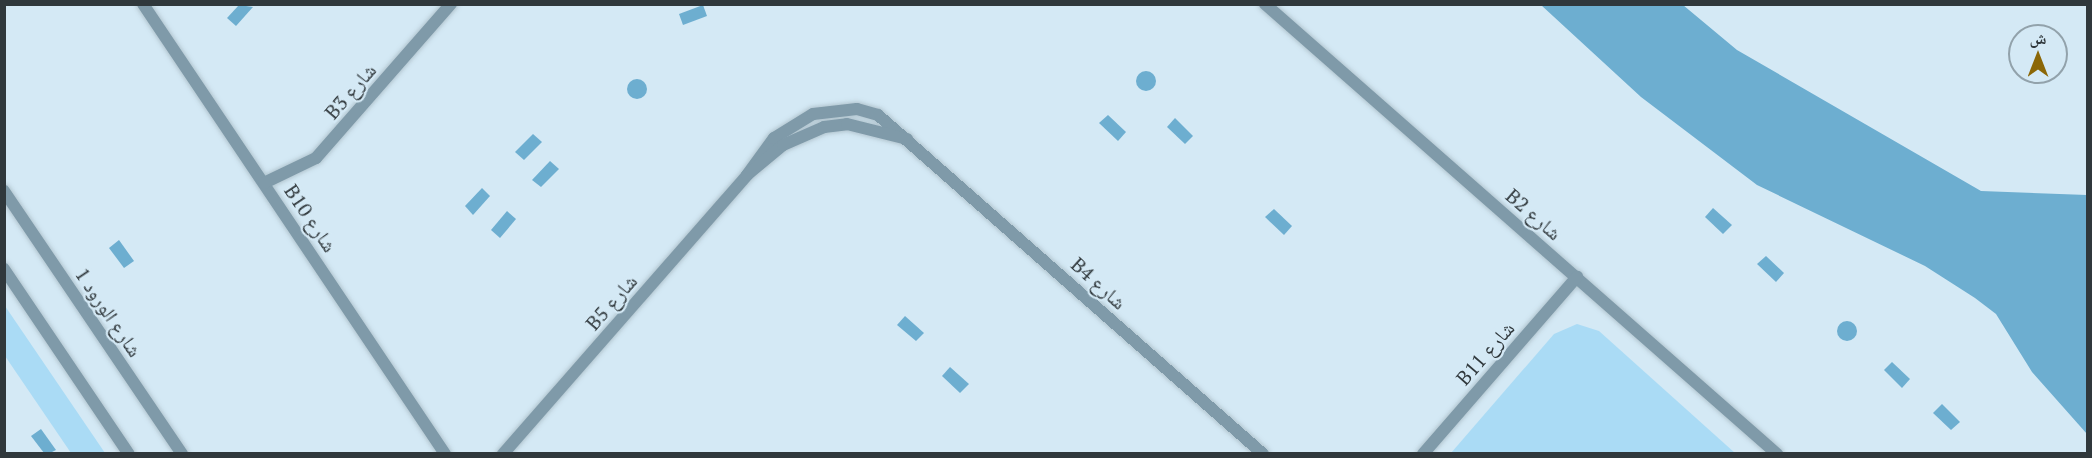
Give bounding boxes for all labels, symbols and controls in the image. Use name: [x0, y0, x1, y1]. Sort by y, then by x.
north arrow: [2008, 24, 2068, 84]
text: ش: [2030, 27, 2046, 49]
street label: B3 شارع: [319, 58, 381, 124]
street label: B10 شارع: [280, 180, 342, 256]
street label: B2 شارع: [1501, 183, 1567, 245]
street label: B4 شارع: [1067, 252, 1131, 314]
street label: شارع الورود 1: [70, 263, 148, 361]
street label: B5 شارع: [580, 269, 642, 335]
street label: B11 شارع: [1451, 316, 1519, 390]

